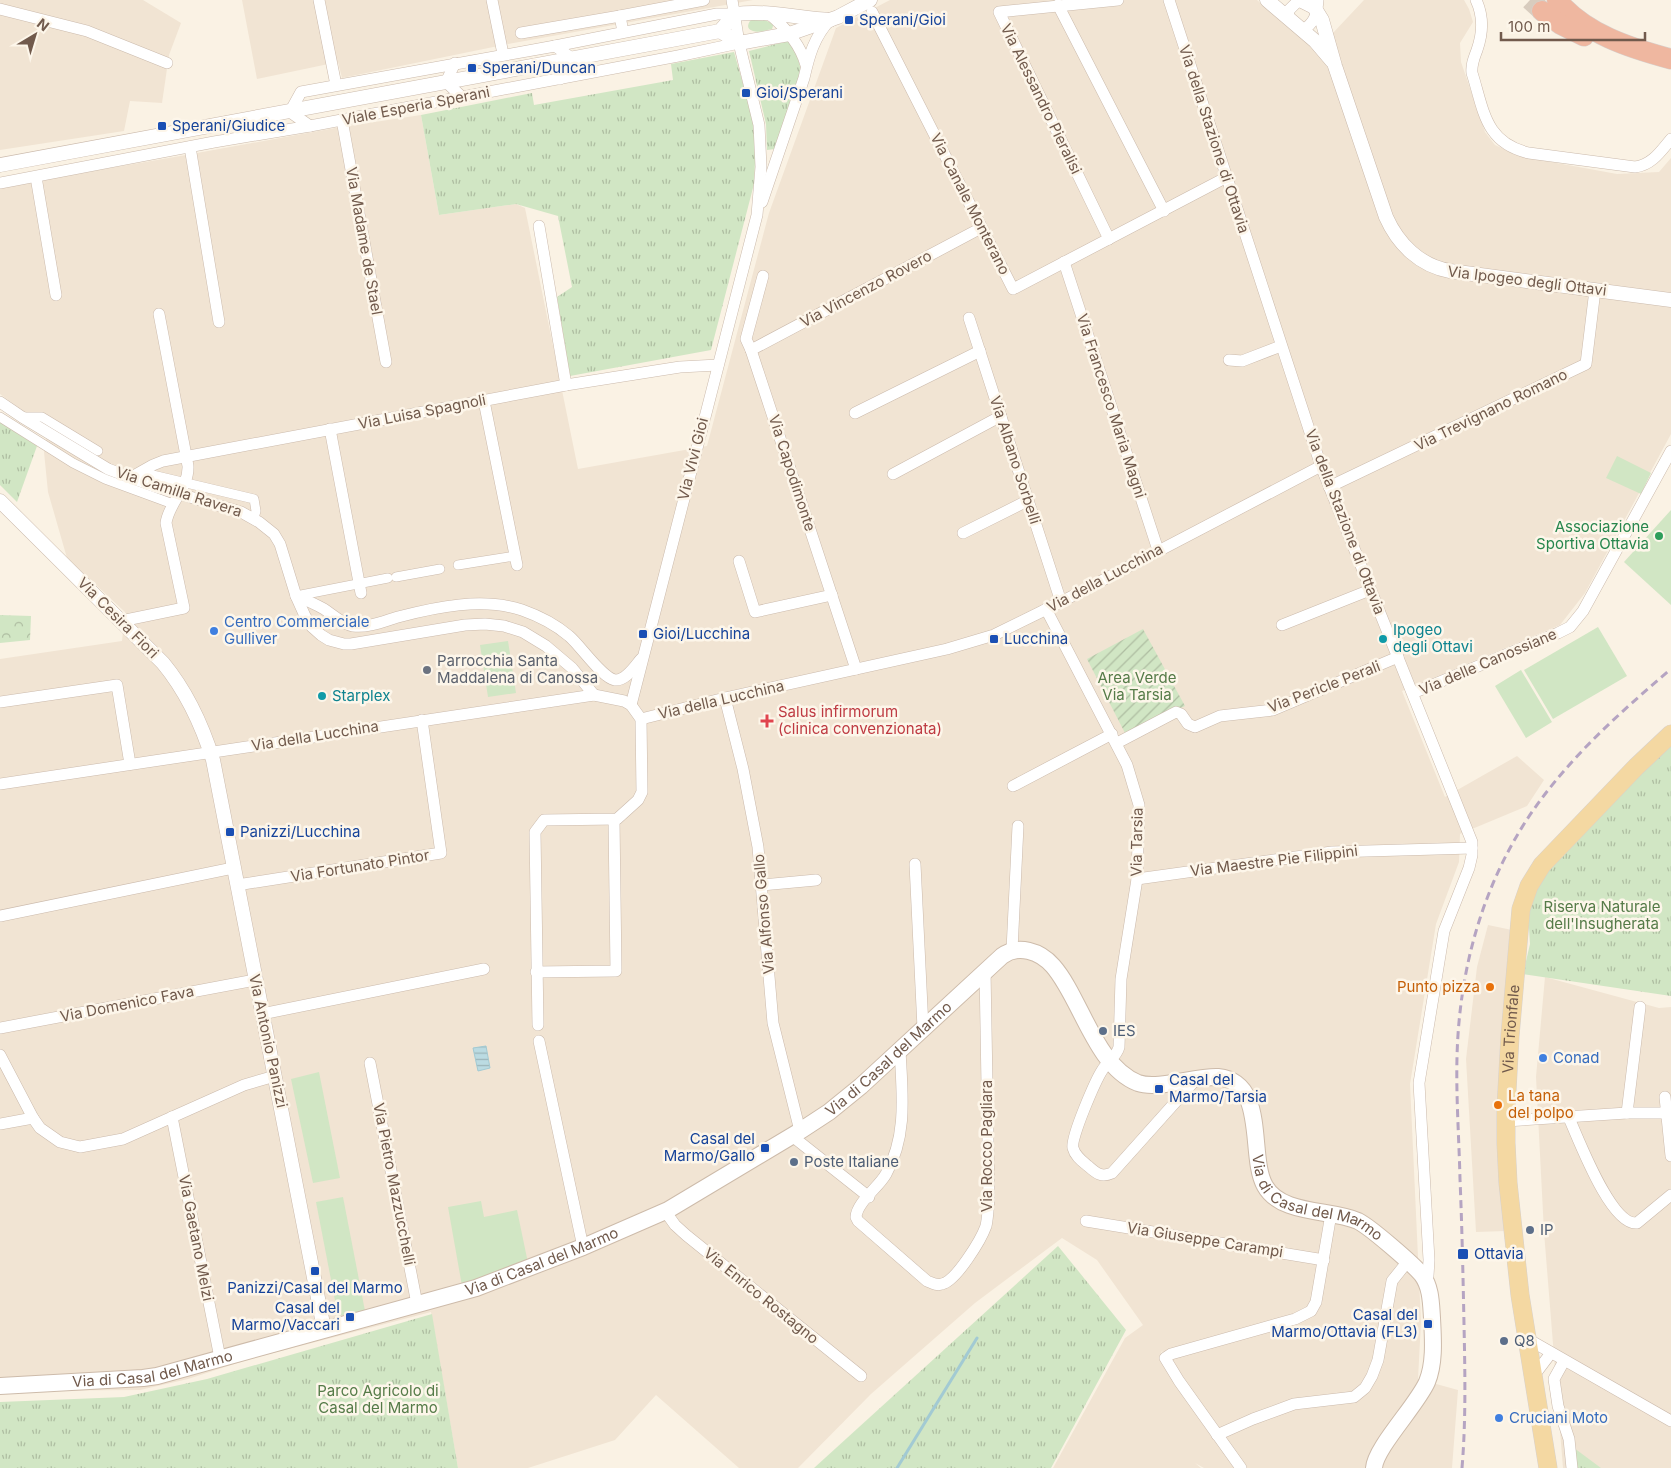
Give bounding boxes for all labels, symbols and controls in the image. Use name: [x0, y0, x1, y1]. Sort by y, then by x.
north arrow: [10, 10, 60, 60]
place label: Sperani/Gioi: [859, 10, 946, 29]
scale bar: [1501, 10, 1645, 42]
text: N: [34, 14, 53, 34]
marker: Sperani/Gioi: [843, 14, 855, 26]
text: 100 m: [1508, 17, 1550, 36]
street label: Via Alessandro Pieralisi: [997, 20, 1086, 177]
street label: Via della Stazione di Ottavia: [1175, 42, 1254, 235]
place label: Sperani/Duncan: [482, 58, 596, 77]
marker: Sperani/Duncan: [466, 62, 478, 74]
street label: Viale Esperia Sperani: [340, 82, 491, 129]
place label: Gioi/Sperani: [756, 83, 843, 102]
marker: Gioi/Sperani: [740, 87, 752, 99]
place label: Sperani/Giudice: [172, 116, 285, 135]
marker: Sperani/Giudice: [156, 120, 168, 132]
street label: Via Canale Monterano: [926, 130, 1014, 278]
street label: Via Madame de Stael: [342, 165, 387, 316]
street label: Via Vincenzo Rovero: [797, 246, 935, 331]
street label: Via Ipogeo degli Ottavi: [1447, 261, 1608, 300]
street label: Via Francesco Maria Magni: [1073, 311, 1150, 500]
street label: Via Trevignano Romano: [1411, 364, 1570, 455]
street label: Via Luisa Spagnoli: [356, 390, 487, 433]
street label: Via Albano Sorbelli: [986, 393, 1045, 526]
street label: Via Capodimonte: [765, 412, 820, 534]
street label: Via Vivi Gioi: [673, 416, 712, 502]
street label: Via della Stazione di Ottavia: [1301, 426, 1390, 617]
street label: Via Camilla Ravera: [114, 462, 245, 521]
place label: Associazione Sportiva Ottavia: [1536, 517, 1649, 553]
marker: Associazione Sportiva Ottavia: [1653, 530, 1665, 542]
street label: Via della Lucchina: [1043, 539, 1166, 616]
street label: Via Cesira Fiori: [74, 573, 163, 662]
place label: Centro Commerciale Gulliver: [224, 612, 369, 648]
place label: Ipogeo degli Ottavi: [1393, 620, 1473, 656]
place label: Gioi/Lucchina: [653, 624, 750, 643]
street label: Via delle Canossiane: [1416, 624, 1559, 699]
marker: Centro Commerciale Gulliver: [208, 625, 220, 637]
marker: Gioi/Lucchina: [637, 628, 649, 640]
place label: Lucchina: [1004, 629, 1068, 648]
marker: Lucchina: [988, 633, 1000, 645]
marker: Ipogeo degli Ottavi: [1377, 633, 1389, 645]
place label: Parrocchia Santa Maddalena di Canossa: [437, 651, 598, 687]
street label: Via Pericle Perali: [1265, 656, 1383, 717]
marker: Parrocchia Santa Maddalena di Canossa: [421, 664, 433, 676]
park label: Area Verde Via Tarsia: [1098, 668, 1176, 704]
street label: Via della Lucchina: [656, 676, 786, 723]
place label: Starplex: [332, 686, 390, 705]
marker: Starplex: [316, 690, 328, 702]
place label: Salus infirmorum (clinica convenzionata): [778, 702, 942, 738]
marker: Salus infirmorum (clinica convenzionata): [760, 714, 774, 728]
street label: Via della Lucchina: [250, 716, 380, 755]
street label: Via Tarsia: [1126, 807, 1147, 877]
place label: Panizzi/Lucchina: [240, 822, 360, 841]
marker: Panizzi/Lucchina: [224, 826, 236, 838]
street label: Via Maestre Pie Filippini: [1189, 841, 1359, 880]
street label: Via Fortunato Pintor: [289, 845, 431, 886]
street label: Via Alfonso Gallo: [749, 853, 778, 975]
park label: Riserva Naturale dell'Insugherata: [1544, 897, 1660, 933]
street label: Via Antonio Panizzi: [245, 972, 292, 1109]
place label: Punto pizza: [1397, 977, 1480, 996]
street label: Via Domenico Fava: [58, 981, 196, 1026]
marker: Punto pizza: [1484, 981, 1496, 993]
street label: Via Trionfale: [1498, 984, 1523, 1074]
street label: Via di Casal del Marmo: [821, 997, 956, 1120]
place label: IES: [1113, 1021, 1136, 1040]
marker: IES: [1097, 1025, 1109, 1037]
place label: Conad: [1553, 1048, 1599, 1067]
marker: Conad: [1537, 1052, 1549, 1064]
place label: Casal del Marmo/Tarsia: [1169, 1070, 1267, 1106]
street label: Via Rocco Pagliara: [977, 1080, 996, 1212]
marker: Casal del Marmo/Tarsia: [1153, 1083, 1165, 1095]
place label: La tana del polpo: [1508, 1086, 1574, 1122]
marker: La tana del polpo: [1492, 1099, 1504, 1111]
street label: Via Pietro Mazzucchelli: [369, 1101, 420, 1267]
place label: Casal del Marmo/Gallo: [664, 1129, 755, 1165]
marker: Casal del Marmo/Gallo: [759, 1142, 771, 1154]
place label: Poste Italiane: [804, 1152, 899, 1171]
street label: Via di Casal del Marmo: [1248, 1153, 1387, 1244]
marker: Poste Italiane: [788, 1156, 800, 1168]
street label: Via Gaetano Melzi: [175, 1173, 218, 1303]
street label: Via Giuseppe Carampi: [1126, 1218, 1284, 1261]
place label: IP: [1540, 1220, 1554, 1239]
street label: Via di Casal del Marmo: [463, 1223, 621, 1300]
marker: IP: [1524, 1224, 1536, 1236]
street label: Via Enrico Rostagno: [700, 1243, 823, 1348]
place label: Ottavia: [1474, 1244, 1524, 1263]
marker: Ottavia: [1456, 1247, 1470, 1261]
marker: Panizzi/Casal del Marmo: [309, 1265, 321, 1277]
place label: Panizzi/Casal del Marmo: [227, 1278, 403, 1297]
place label: Casal del Marmo/Vaccari: [231, 1298, 340, 1334]
place label: Casal del Marmo/Ottavia (FL3): [1271, 1305, 1418, 1341]
marker: Casal del Marmo/Vaccari: [344, 1311, 356, 1323]
marker: Casal del Marmo/Ottavia (FL3): [1422, 1318, 1434, 1330]
place label: Q8: [1514, 1331, 1535, 1350]
marker: Q8: [1498, 1335, 1510, 1347]
street label: Via di Casal del Marmo: [72, 1346, 235, 1391]
park label: Parco Agricolo di Casal del Marmo: [317, 1381, 439, 1417]
place label: Cruciani Moto: [1509, 1408, 1608, 1427]
marker: Cruciani Moto: [1493, 1412, 1505, 1424]

